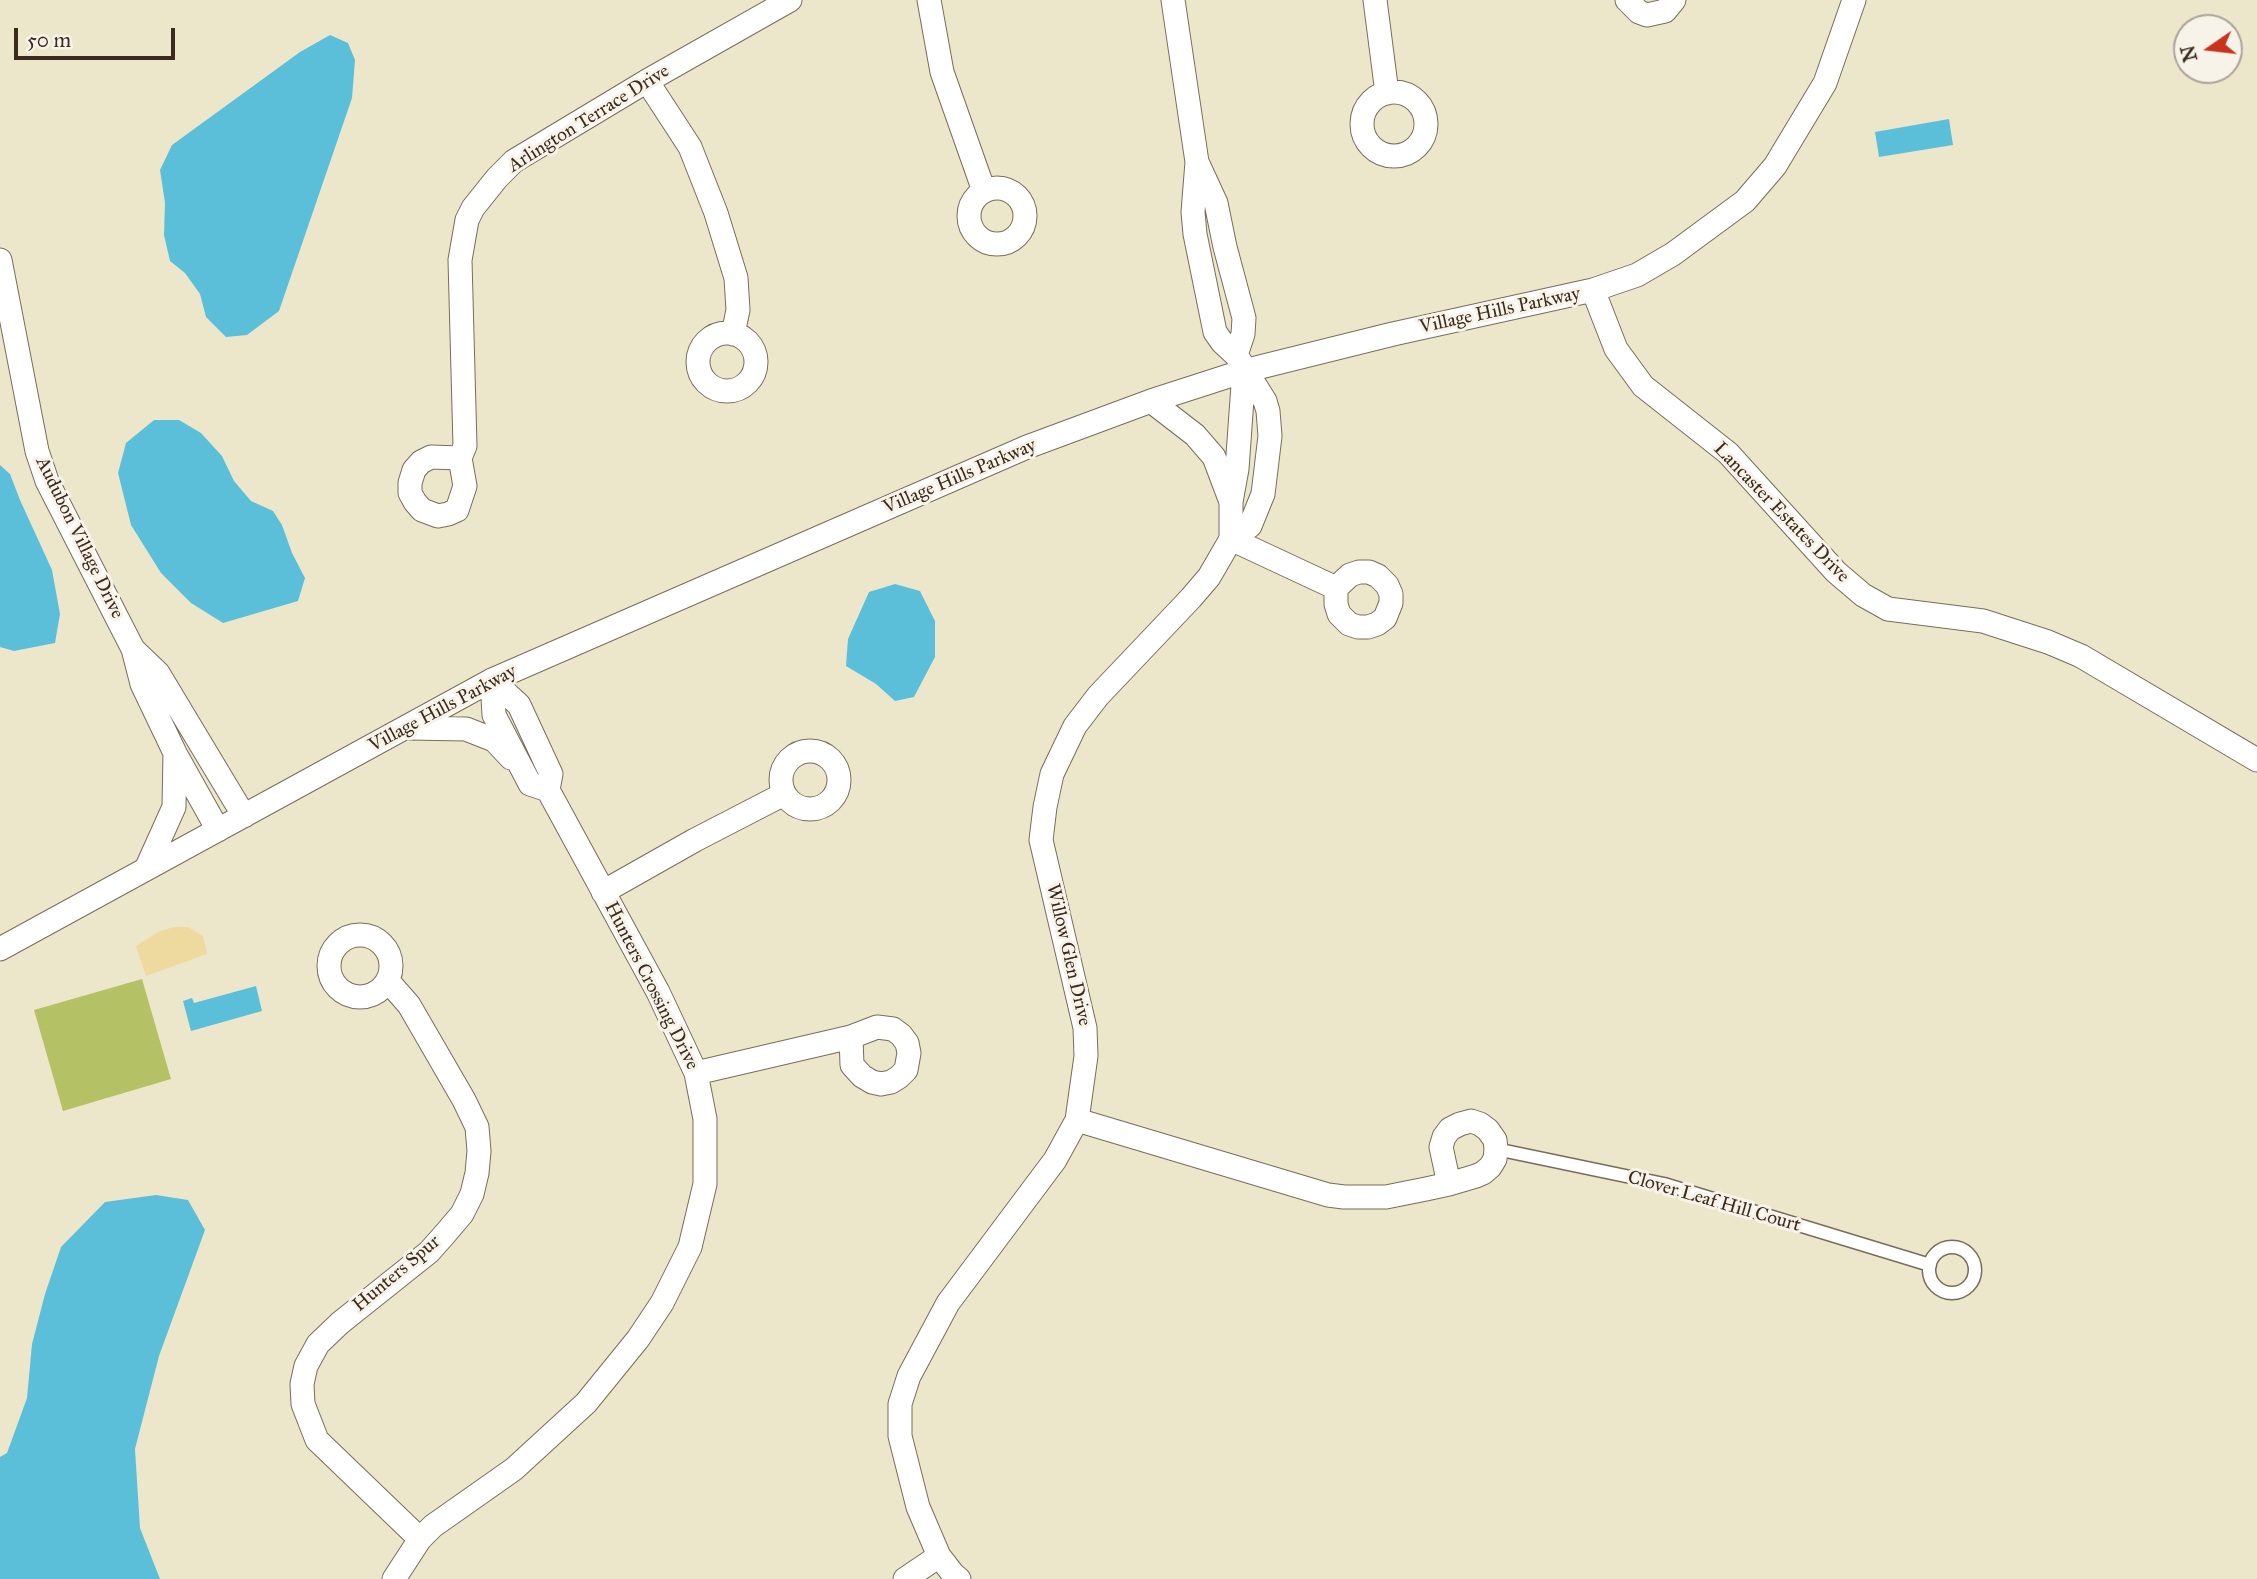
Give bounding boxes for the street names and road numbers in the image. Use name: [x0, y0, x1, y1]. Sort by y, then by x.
street label: Arlington Terrace Drive: [504, 60, 674, 178]
street label: Village Hills Parkway: [1417, 283, 1583, 339]
street label: Village Hills Parkway: [880, 434, 1040, 520]
street label: Lancaster Estates Drive: [1708, 438, 1854, 588]
street label: Audubon Village Drive: [30, 453, 128, 623]
street label: Village Hills Parkway: [365, 660, 521, 758]
street label: Willow Glen Drive: [1041, 882, 1095, 1028]
street label: Hunters Crossing Drive: [599, 898, 703, 1074]
street label: Clover Leaf Hill Court: [1625, 1166, 1803, 1238]
street label: Hunters Spur: [349, 1231, 445, 1317]

